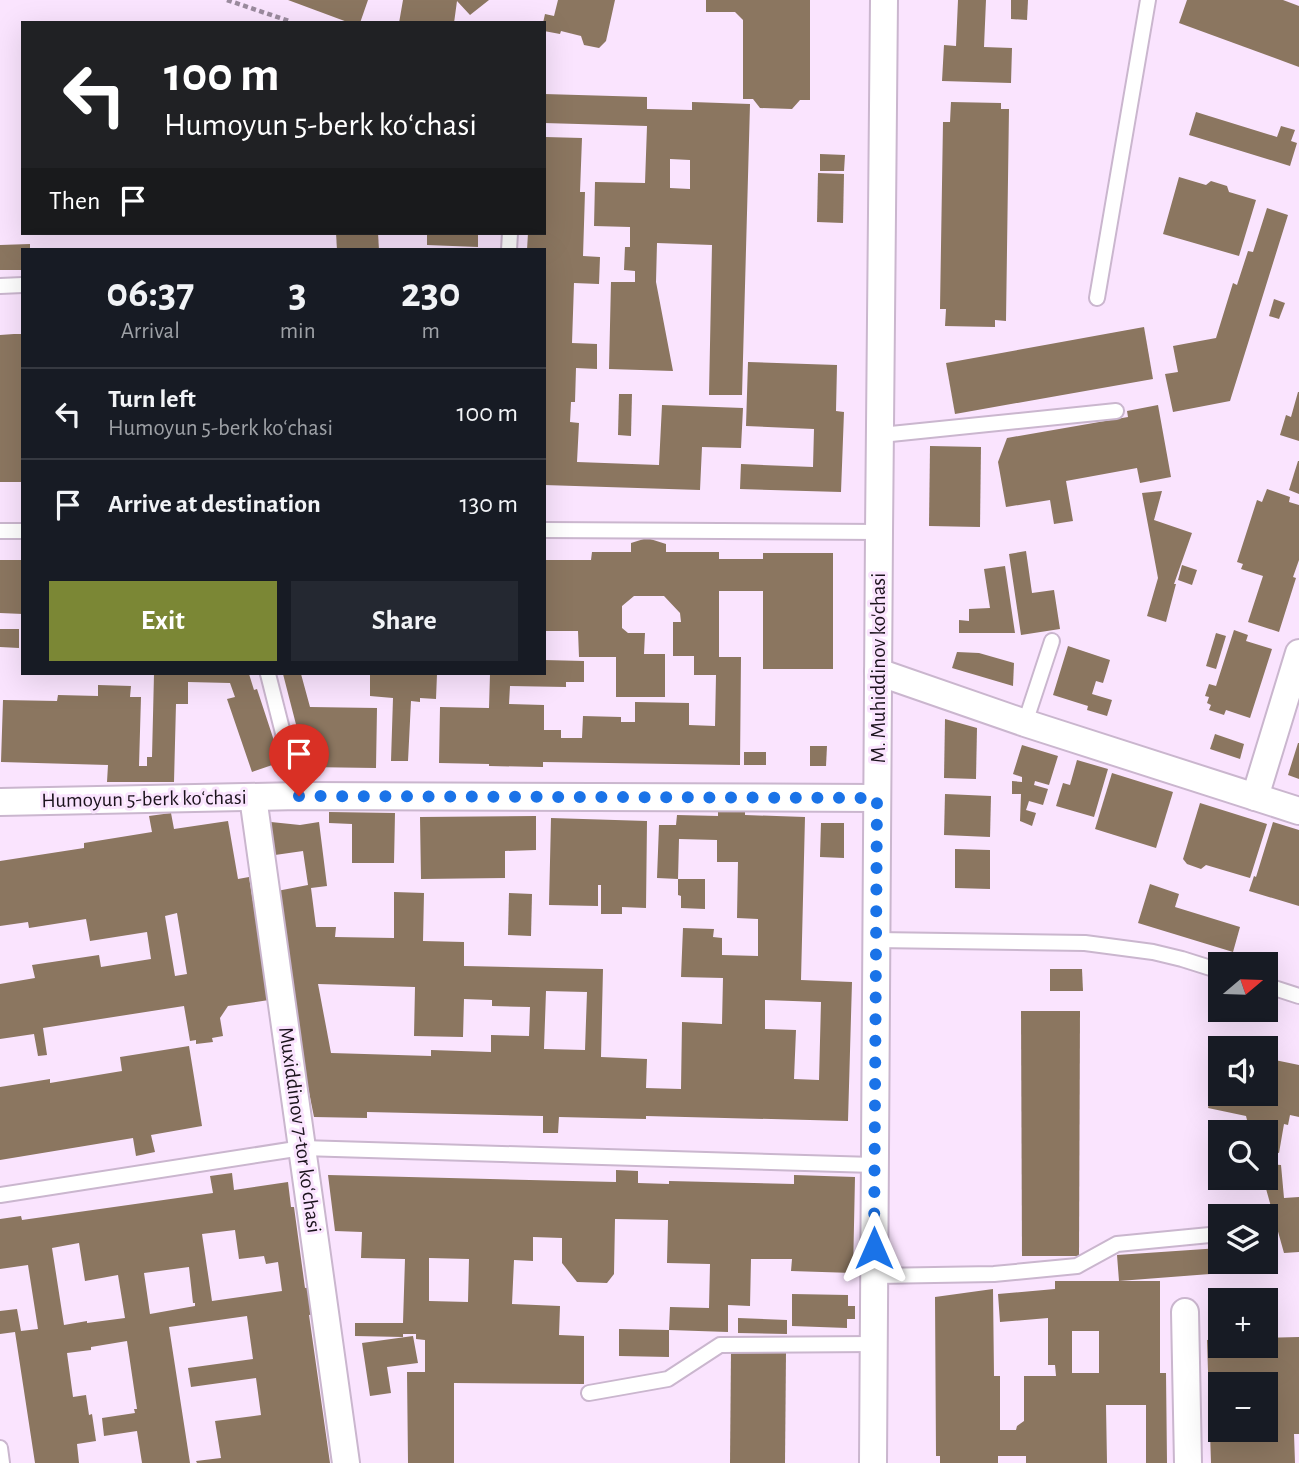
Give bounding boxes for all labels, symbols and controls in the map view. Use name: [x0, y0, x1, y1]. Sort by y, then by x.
icon: left: [49, 49, 140, 140]
text: 100 m: [164, 51, 280, 100]
text: Humoyun 5-berk koʻchasi: [164, 109, 477, 141]
icon: arrive: [114, 182, 152, 220]
text: Then: [49, 188, 100, 214]
text: 06:37: [106, 272, 194, 314]
text: 3: [289, 272, 307, 314]
text: 230: [401, 272, 461, 314]
text: Arrival: [121, 320, 180, 343]
text: min: [280, 320, 316, 343]
text: m: [422, 320, 440, 343]
text: Turn left: [108, 386, 196, 412]
icon: left: [49, 395, 87, 433]
text: 100 m: [457, 400, 518, 426]
text: Humoyun 5-berk koʻchasi: [108, 417, 333, 440]
icon: arrive: [49, 486, 87, 524]
text: Arrive at destination: [108, 491, 321, 517]
text: 130 m: [460, 491, 518, 517]
street label: M. Muhiddinov ko'chasi: [868, 573, 889, 763]
button: Exit: [49, 581, 277, 661]
button: Share: [291, 581, 518, 661]
pin: [269, 724, 329, 796]
icon: arrive: [280, 735, 318, 773]
street label: Humoyun 5-berk koʻchasi: [41, 787, 247, 811]
north arrow: [1208, 952, 1278, 1022]
map controls: [1208, 952, 1278, 1442]
street label: Muxiddinov 7-tor koʻchasi: [275, 1026, 325, 1234]
button: sound: [1208, 1036, 1278, 1106]
button: search: [1208, 1120, 1278, 1190]
button: layers: [1208, 1204, 1278, 1274]
position arrow: [837, 1211, 911, 1285]
button: +: [1208, 1288, 1278, 1358]
button: −: [1208, 1372, 1278, 1442]

